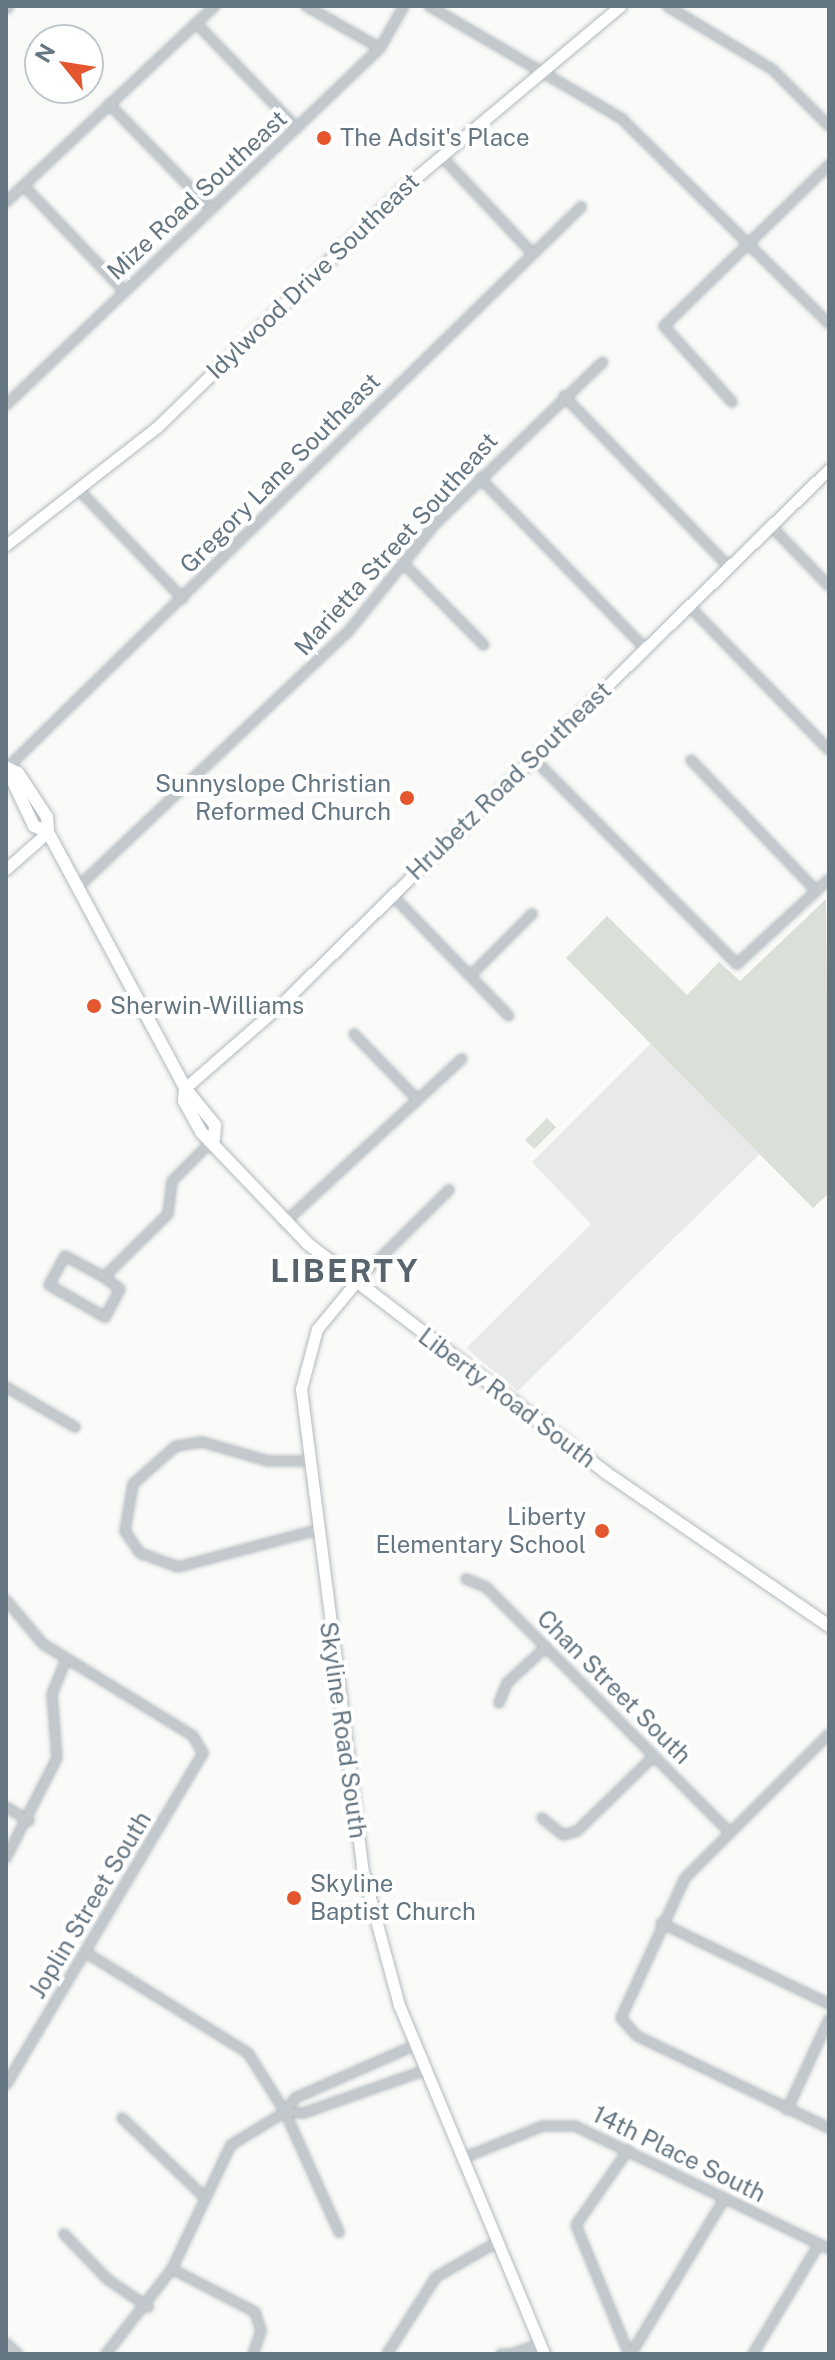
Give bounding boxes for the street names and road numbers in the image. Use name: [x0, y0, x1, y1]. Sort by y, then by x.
street label: Mize Road Southeast: [101, 104, 293, 286]
street label: Idylwood Drive Southeast: [201, 167, 425, 385]
street label: Gregory Lane Southeast: [174, 367, 386, 579]
street label: Marietta Street Southeast: [288, 427, 504, 661]
street label: Hrubetz Road Southeast: [401, 676, 617, 886]
street label: Liberty Road South: [413, 1322, 601, 1474]
street label: Chan Street South: [531, 1604, 697, 1770]
street label: Skyline Road South: [314, 1620, 372, 1840]
street label: Joplin Street South: [23, 1806, 157, 2004]
street label: 14th Place South: [588, 2100, 770, 2208]

